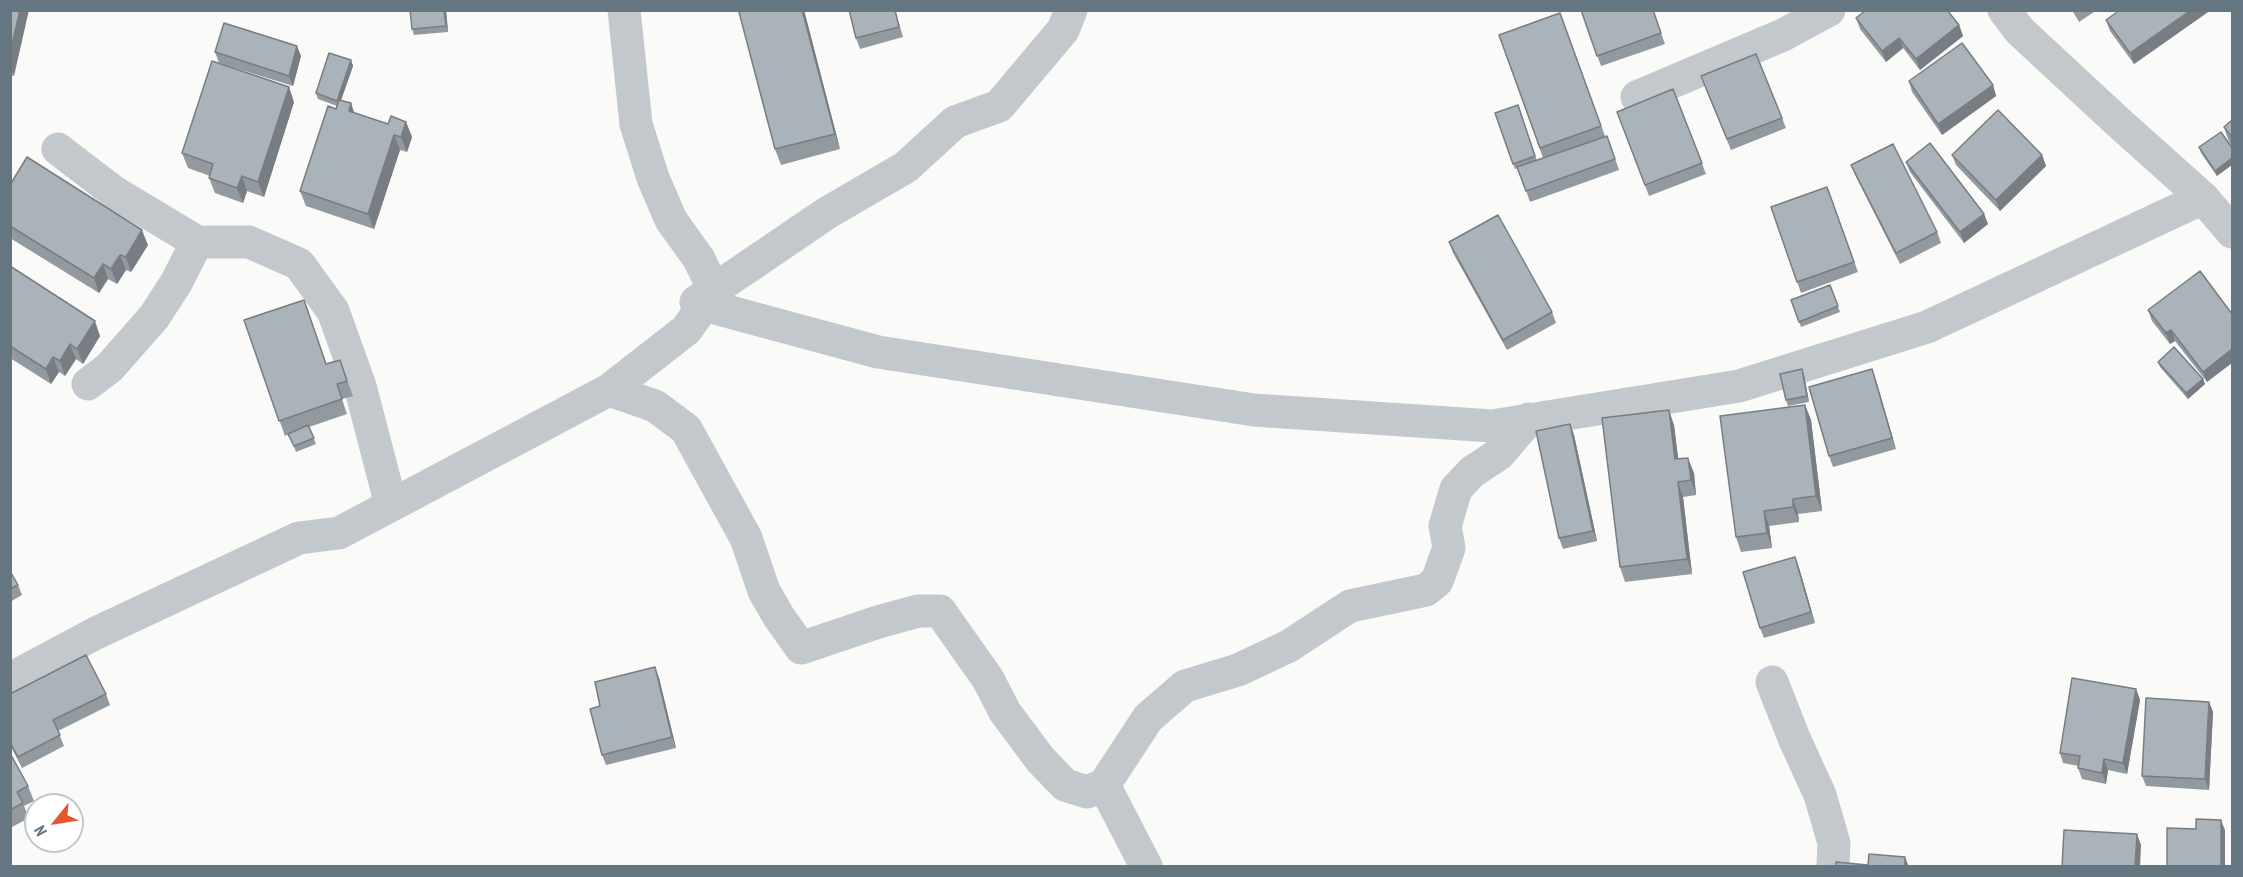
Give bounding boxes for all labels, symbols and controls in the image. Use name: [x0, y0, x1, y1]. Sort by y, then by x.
north arrow: [24, 793, 84, 853]
text: N: [29, 822, 51, 840]

